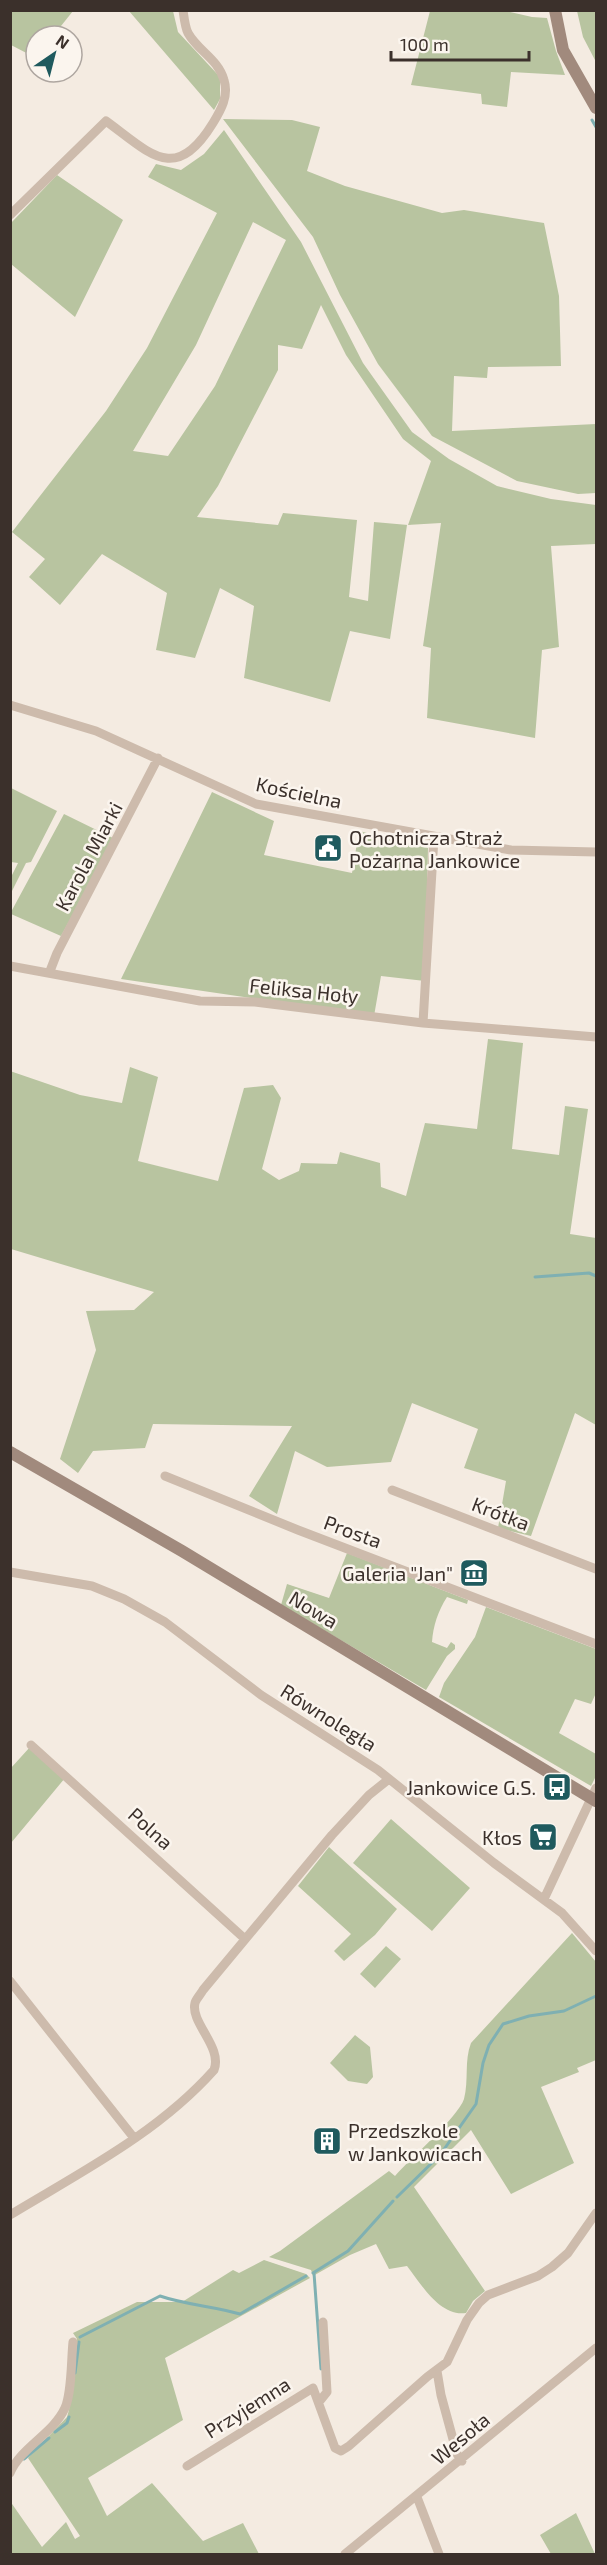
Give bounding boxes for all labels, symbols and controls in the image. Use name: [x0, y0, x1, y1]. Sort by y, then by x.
north arrow: [24, 24, 84, 84]
scale bar: [391, 24, 529, 62]
text: N: [53, 30, 73, 52]
text: 100 m: [400, 33, 449, 55]
street label: Kościelna: [254, 771, 344, 813]
street label: Karola Miarki: [49, 797, 127, 915]
place label: Ochotnicza Straż Pożarna Jankowice: [349, 825, 520, 872]
public building icon: Ochotnicza Straż Pożarna Jankowice: [312, 832, 344, 864]
street label: Feliksa Hoły: [248, 972, 360, 1008]
street label: Krótka: [469, 1491, 533, 1535]
street label: Prosta: [321, 1510, 385, 1552]
museum icon: Galeria "Jan": [458, 1557, 490, 1589]
place label: Galeria "Jan": [342, 1561, 453, 1585]
street label: Nowa: [285, 1585, 343, 1633]
street label: Równoległa: [277, 1678, 381, 1756]
bus stop icon: Jankowice G.S.: [541, 1771, 573, 1803]
place label: Jankowice G.S.: [406, 1775, 536, 1799]
street label: Polna: [124, 1802, 178, 1854]
supermarket icon: Kłos: [527, 1821, 559, 1853]
place label: Kłos: [482, 1825, 522, 1849]
place label: Przedszkole w Jankowicach: [348, 2118, 482, 2165]
building icon: Przedszkole w Jankowicach: [311, 2125, 343, 2157]
street label: Przyjemna: [200, 2371, 294, 2443]
street label: Wesoła: [426, 2407, 494, 2469]

